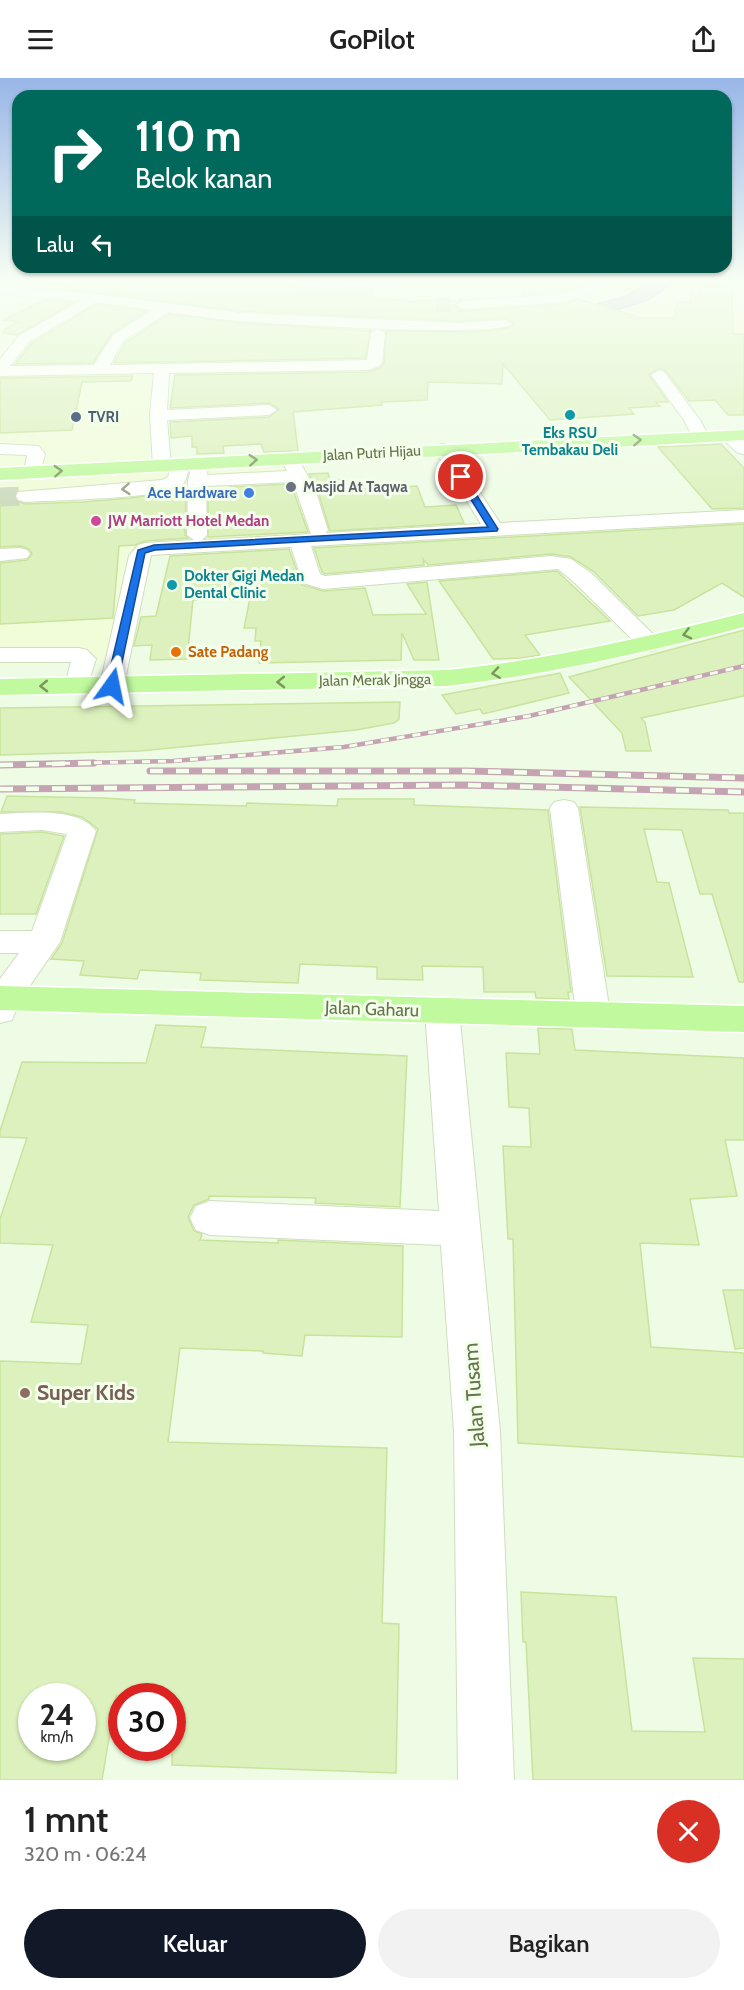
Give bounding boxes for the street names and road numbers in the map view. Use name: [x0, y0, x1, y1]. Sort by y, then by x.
street label: Jalan Putri Hijau: [322, 441, 421, 465]
street label: Jalan Merak Jingga: [318, 670, 432, 690]
street label: Jalan Gaharu: [323, 996, 420, 1022]
street label: Jalan Tusam: [457, 1342, 490, 1449]

